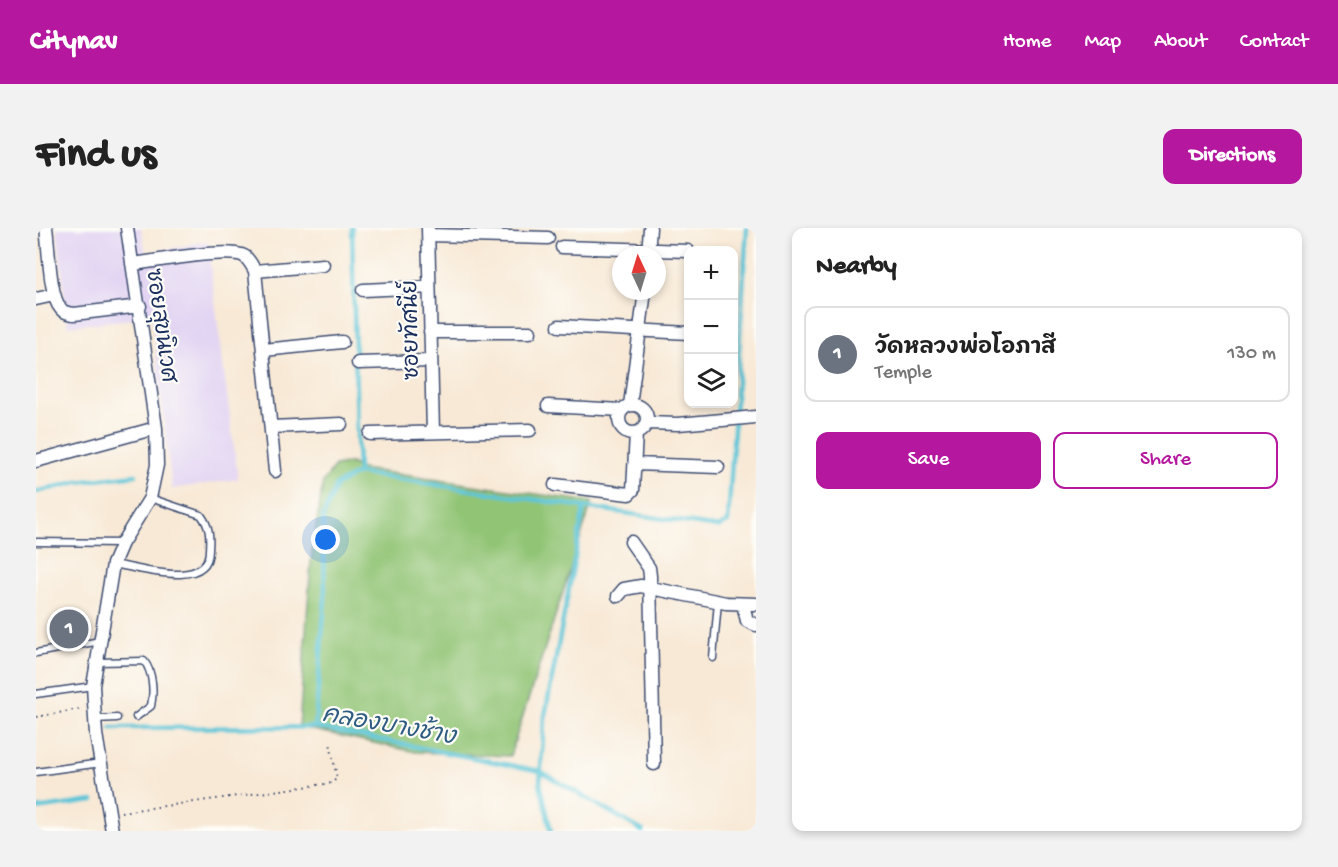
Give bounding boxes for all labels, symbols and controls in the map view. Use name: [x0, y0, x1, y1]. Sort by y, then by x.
text: Citynav: [30, 26, 118, 59]
text: Home: [1003, 30, 1051, 55]
text: Map: [1084, 30, 1121, 55]
text: About: [1154, 30, 1207, 55]
text: Contact: [1240, 30, 1308, 55]
button: Directions: [1163, 129, 1302, 184]
text: Find us: [36, 132, 156, 181]
north arrow: [612, 246, 666, 300]
map controls: [684, 246, 738, 408]
button: +: [684, 246, 738, 300]
text: Nearby: [816, 252, 897, 283]
street label: ซอยสุขนิเวศ: [138, 267, 184, 386]
street label: ซอยทัศนีย์: [394, 280, 427, 380]
button: −: [684, 300, 738, 354]
text: วัดหลวงพ่อโอภาสี: [875, 336, 1055, 362]
text: 1: [833, 343, 842, 366]
text: 130 m: [1227, 343, 1276, 366]
button: layers: [684, 354, 738, 408]
text: Temple: [875, 362, 932, 385]
button: Save: [816, 432, 1041, 489]
button: Share: [1053, 432, 1278, 489]
your location: [311, 525, 340, 554]
pin: 1: [50, 606, 88, 652]
water label: คลองบางช้าง: [320, 698, 460, 754]

